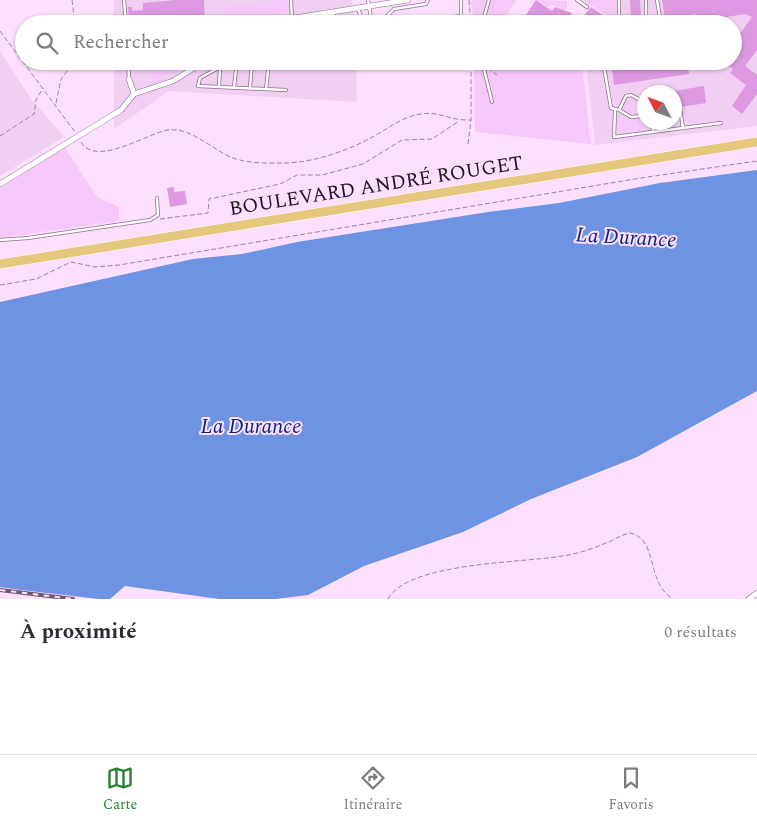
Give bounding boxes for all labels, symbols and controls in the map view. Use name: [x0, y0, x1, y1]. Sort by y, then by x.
search box: [15, 15, 742, 70]
text: Rechercher: [73, 28, 169, 57]
icon: search: [33, 29, 61, 57]
north arrow: [637, 85, 682, 130]
street label: BOULEVARD ANDRÉ ROUGET: [227, 148, 525, 224]
water label: La Durance: [575, 219, 677, 257]
water label: La Durance: [201, 411, 301, 443]
text: À proximité: [20, 616, 137, 648]
text: 0 résultats: [664, 620, 737, 644]
tab: Carte: [103, 764, 137, 815]
tab: Itinéraire: [343, 764, 402, 815]
tab: Favoris: [608, 764, 654, 815]

